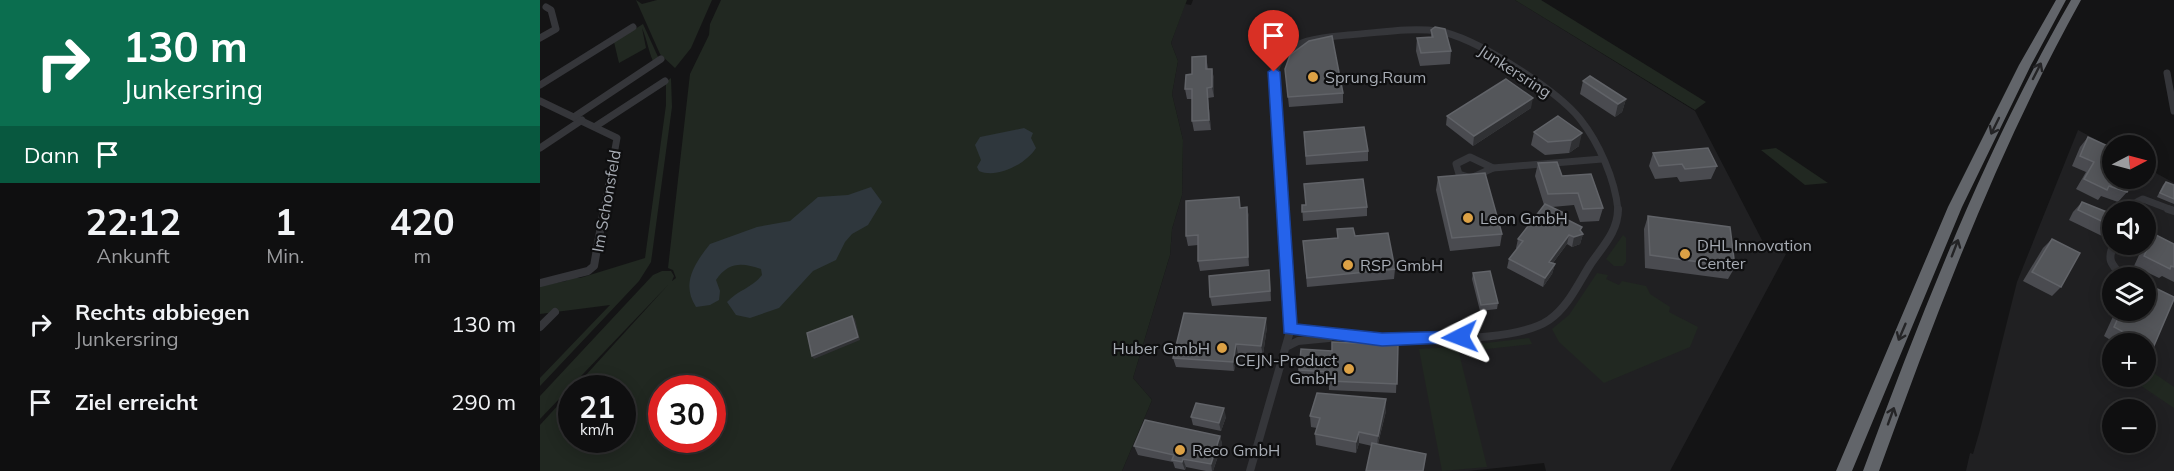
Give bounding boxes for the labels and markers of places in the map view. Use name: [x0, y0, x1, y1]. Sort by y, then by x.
pin: [1248, 10, 1299, 72]
place label: Sprung.Raum: [1325, 67, 1426, 87]
marker: Sprung.Raum: [1306, 70, 1320, 84]
place label: Leon GmbH: [1480, 208, 1568, 228]
marker: Leon GmbH: [1461, 211, 1475, 225]
place label: DHL Innovation Center: [1697, 235, 1812, 273]
marker: DHL Innovation Center: [1678, 247, 1692, 261]
place label: RSP GmbH: [1360, 255, 1443, 275]
marker: RSP GmbH: [1341, 258, 1355, 272]
place label: Huber GmbH: [1113, 338, 1210, 358]
marker: Huber GmbH: [1215, 341, 1229, 355]
place label: CEJN-Product GmbH: [1235, 350, 1337, 388]
marker: CEJN-Product GmbH: [1342, 362, 1356, 376]
place label: Reco GmbH: [1192, 440, 1280, 460]
marker: Reco GmbH: [1173, 443, 1187, 457]

